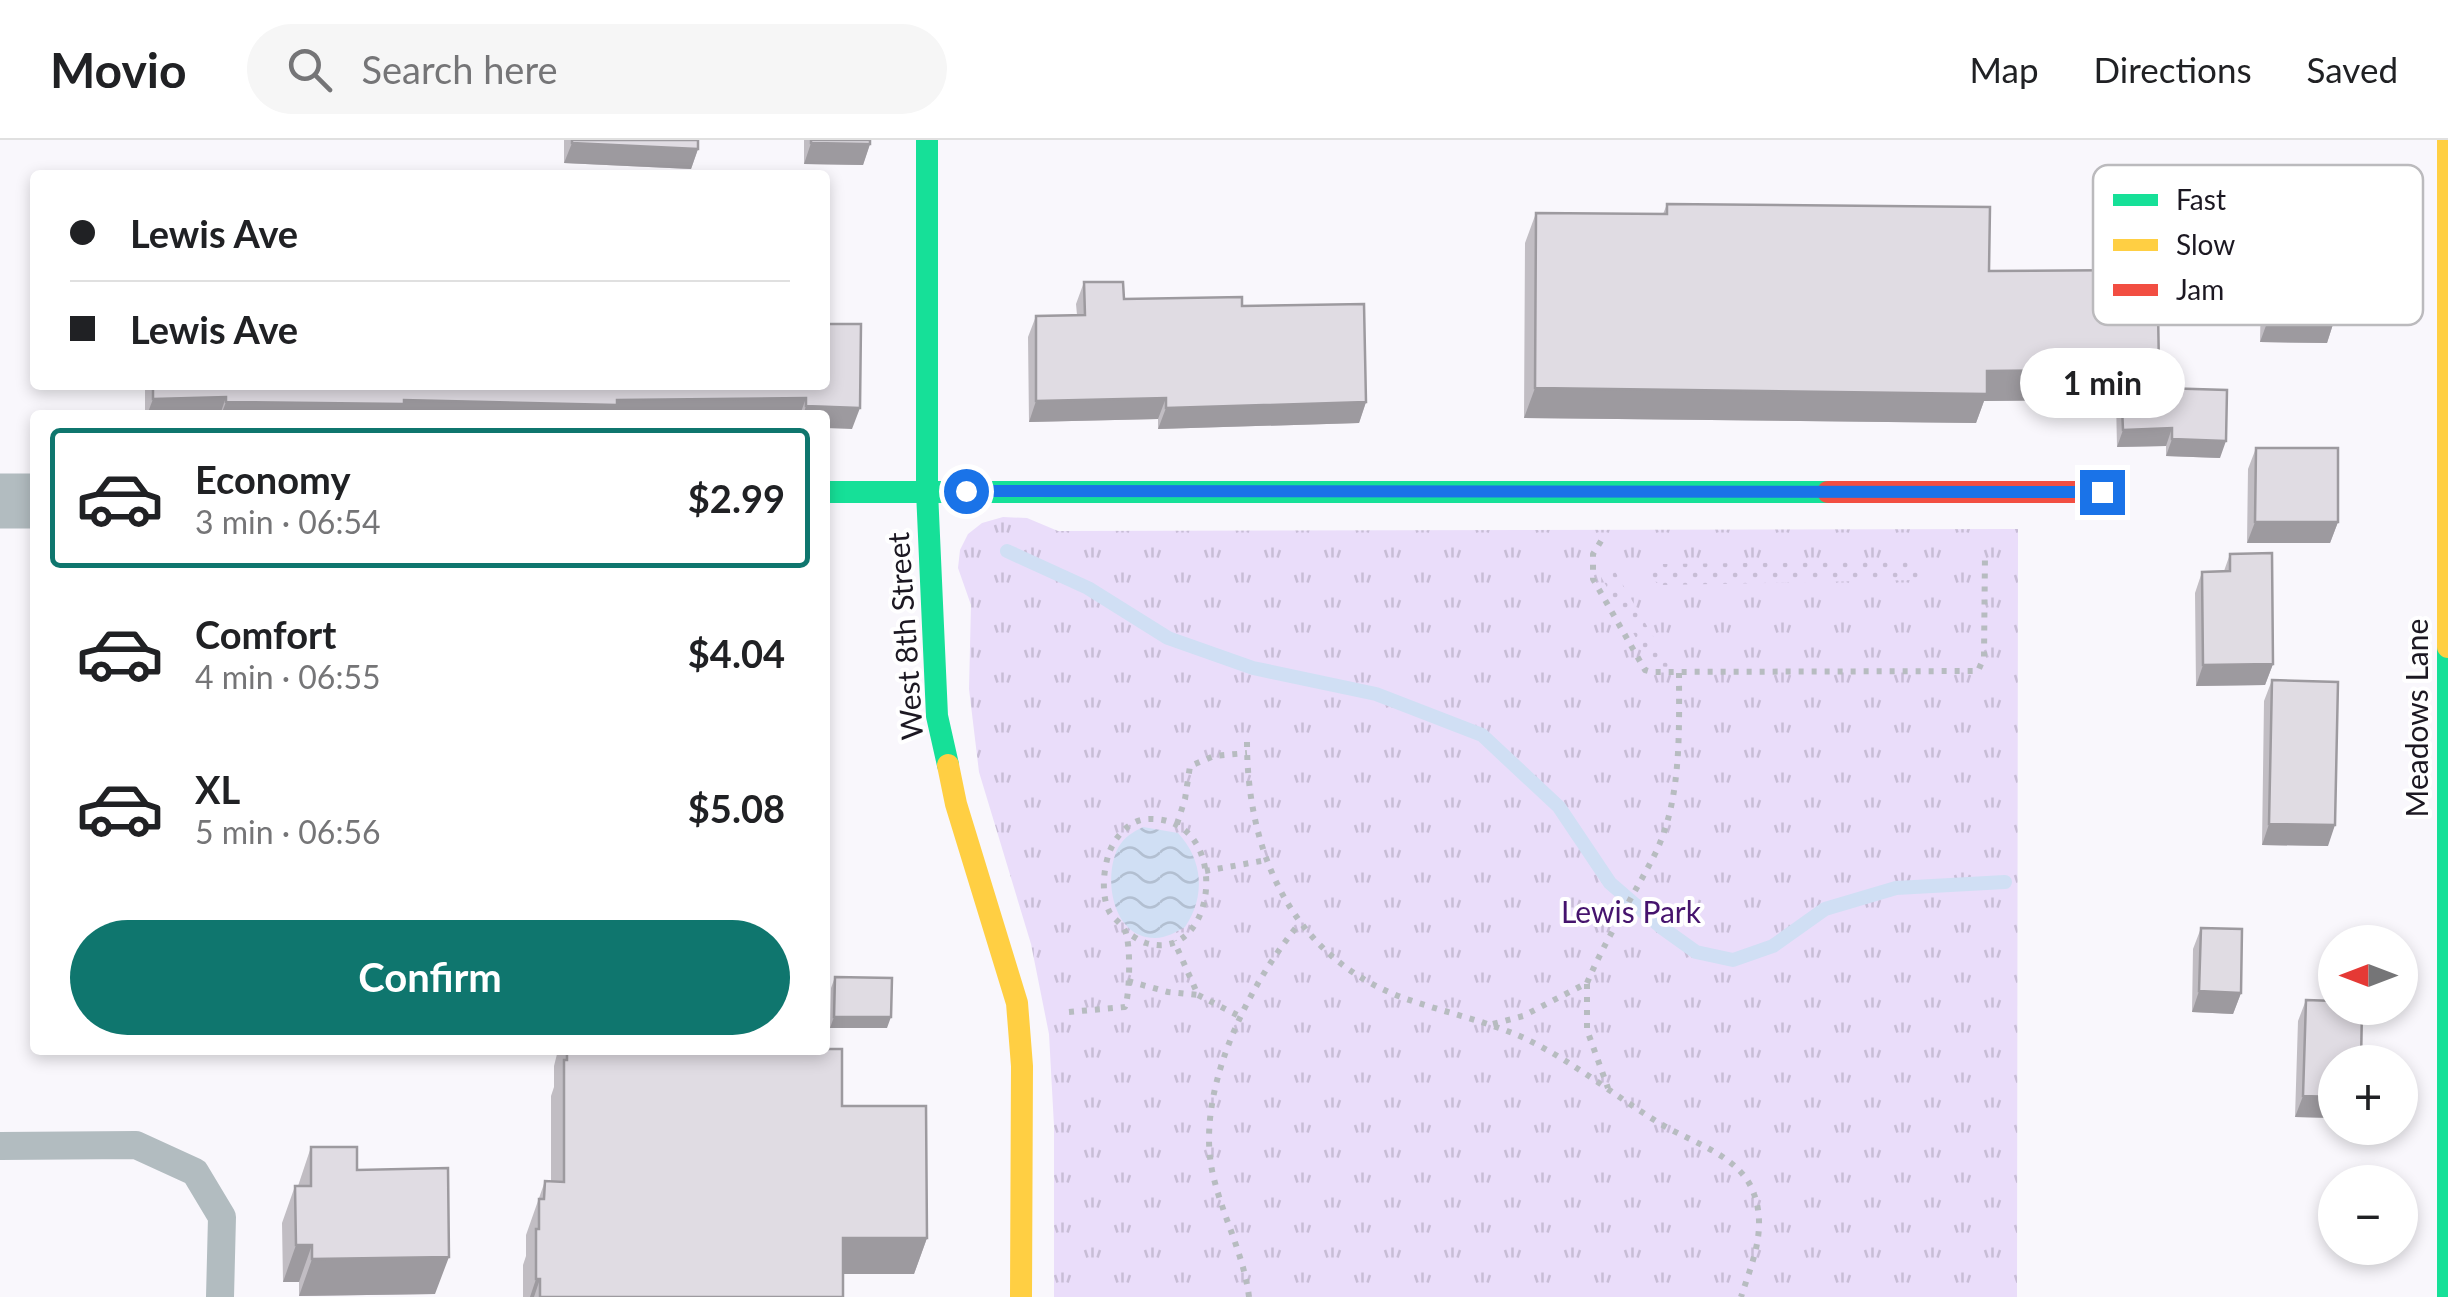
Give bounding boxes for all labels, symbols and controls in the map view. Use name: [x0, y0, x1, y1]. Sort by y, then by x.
search box: [247, 24, 947, 114]
text: Movio: [50, 41, 187, 98]
icon: search: [282, 42, 337, 97]
text: Search here: [362, 46, 558, 92]
text: Map: [1970, 48, 2039, 90]
text: Directions: [2094, 48, 2252, 90]
text: Saved: [2307, 48, 2398, 90]
legend: [2093, 165, 2423, 325]
text: Fast: [2176, 182, 2226, 216]
text: Lewis Ave: [130, 210, 298, 256]
text: Slow: [2176, 227, 2235, 261]
text: Jam: [2176, 272, 2224, 306]
text: Lewis Ave: [130, 306, 298, 352]
callout: 1 min: [2020, 347, 2184, 417]
text: 1 min: [2063, 363, 2142, 402]
icon: car: [75, 453, 165, 543]
text: Economy: [195, 456, 350, 502]
route start: [944, 469, 989, 514]
route end: [2080, 470, 2125, 515]
text: $2.99: [688, 475, 785, 521]
text: 3 min · 06:54: [195, 502, 381, 541]
street label: West 8th Street: [879, 531, 929, 741]
icon: car: [75, 608, 165, 698]
text: Comfort: [195, 611, 336, 657]
street label: Meadows Lane: [2398, 619, 2434, 817]
text: $4.04: [688, 630, 785, 676]
text: 4 min · 06:55: [195, 657, 381, 696]
icon: car: [75, 763, 165, 853]
text: XL: [195, 766, 240, 812]
text: $5.08: [688, 785, 785, 831]
text: 5 min · 06:56: [195, 812, 381, 851]
park label: Lewis Park: [1561, 893, 1702, 929]
button: Confirm: [70, 920, 790, 1035]
north arrow: [2318, 925, 2418, 1025]
map controls: [2318, 925, 2418, 1265]
button: +: [2318, 1045, 2418, 1145]
button: −: [2318, 1165, 2418, 1265]

